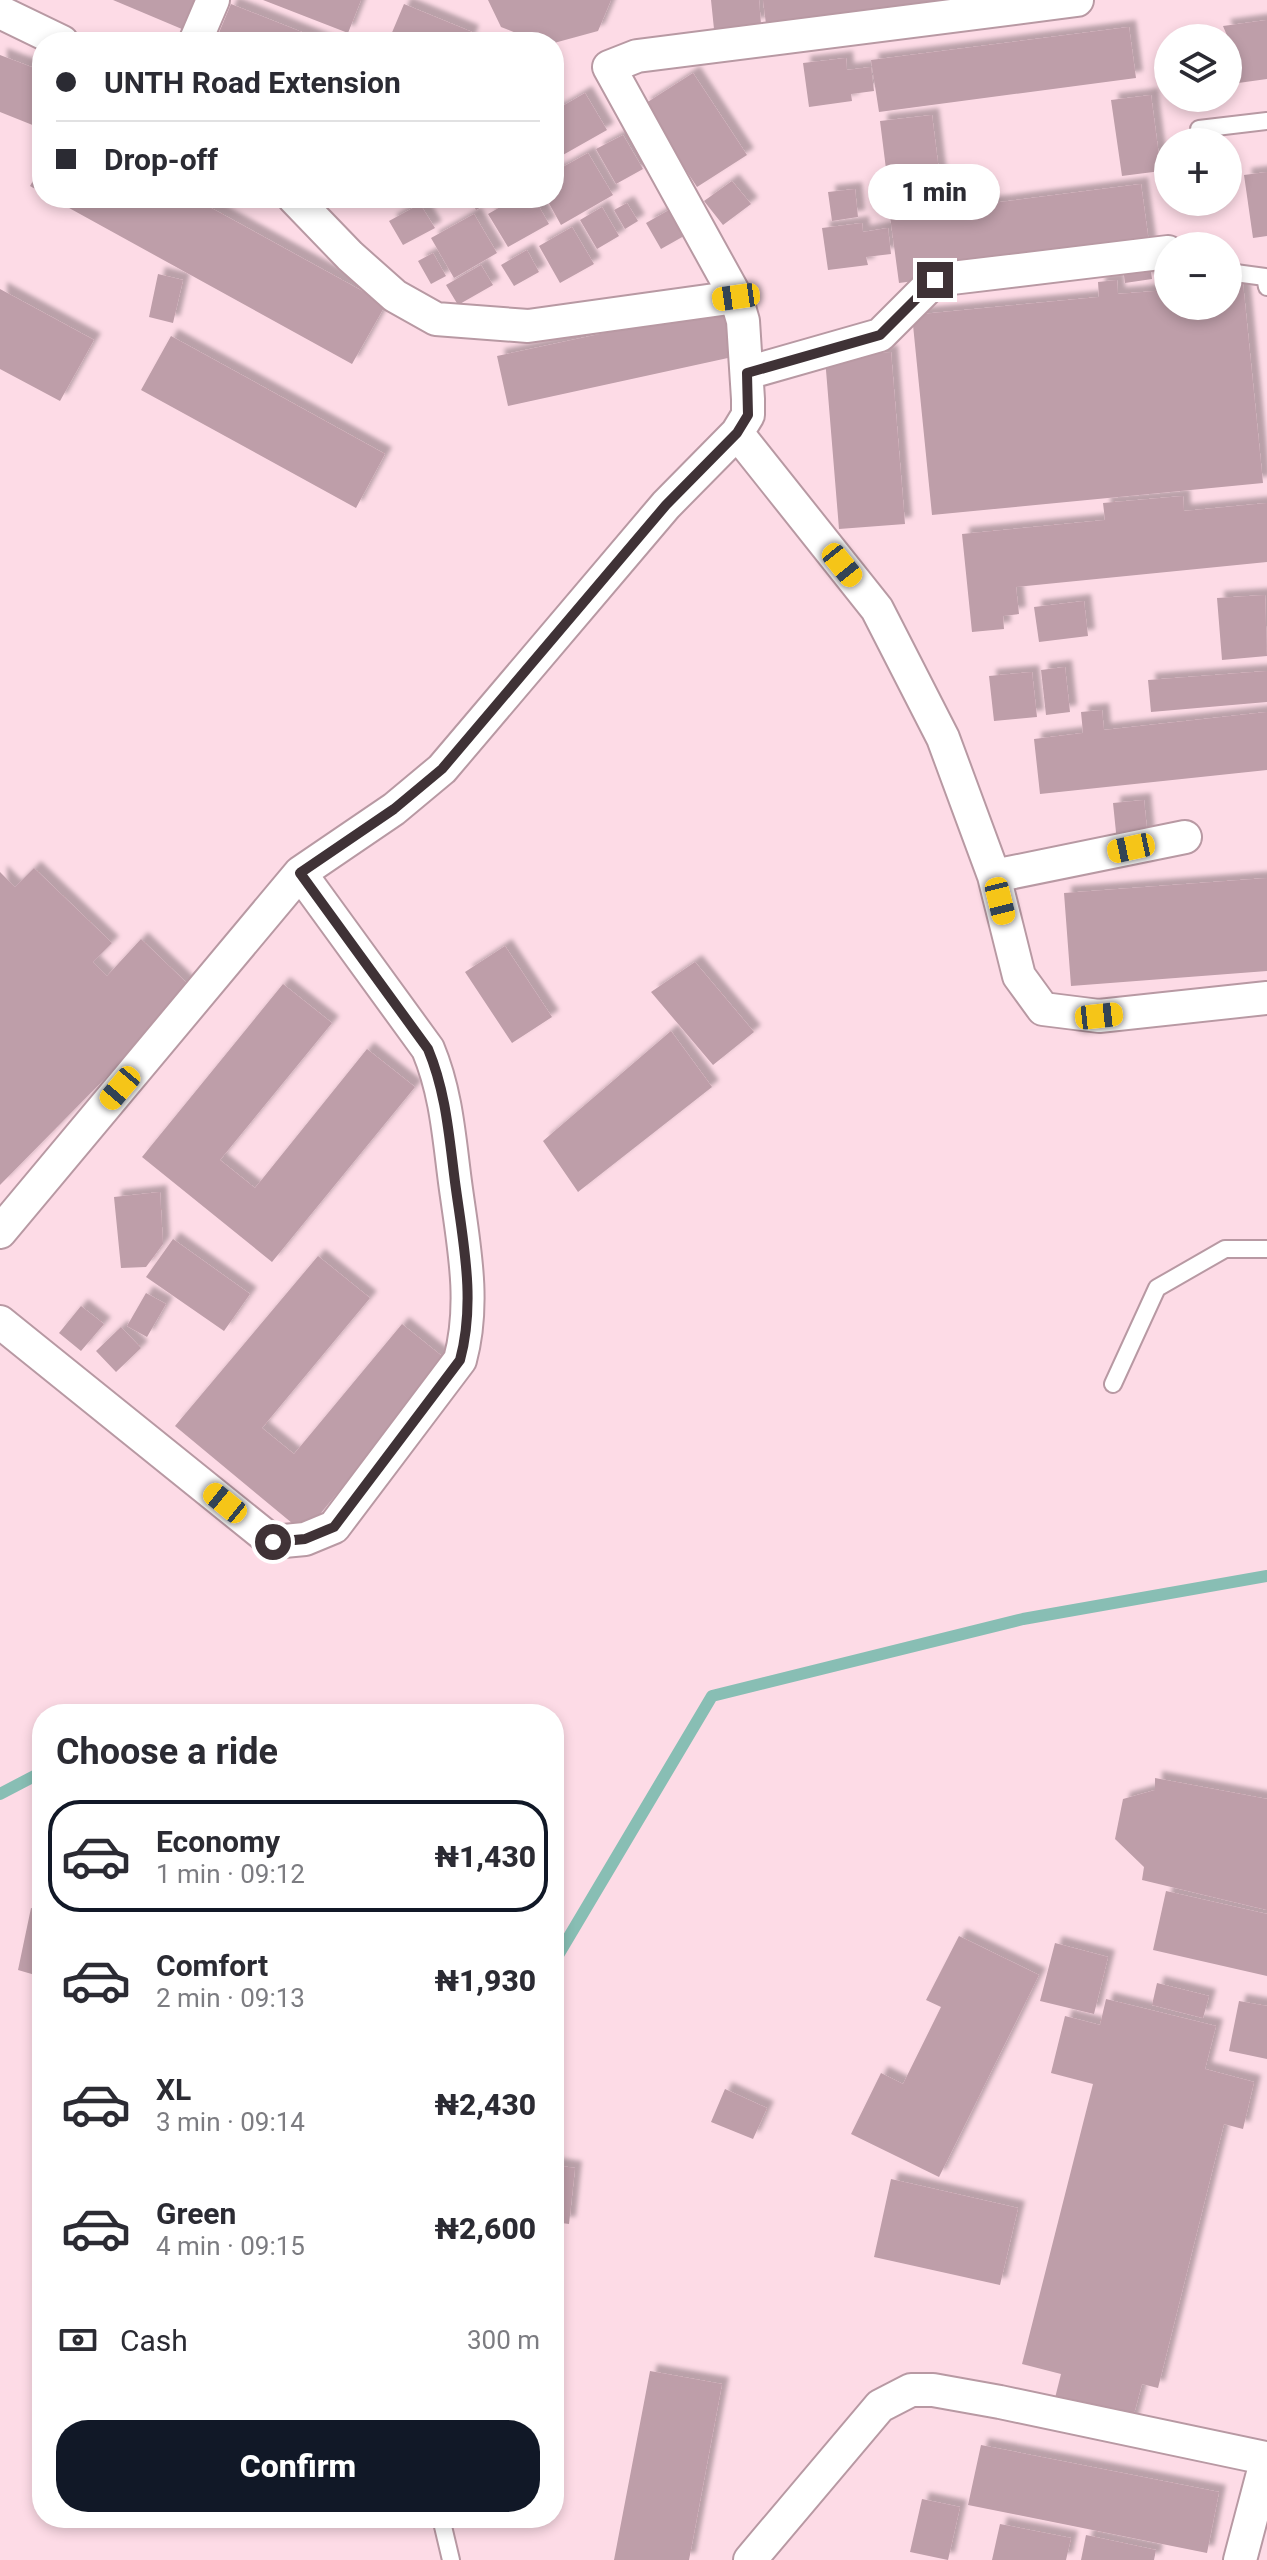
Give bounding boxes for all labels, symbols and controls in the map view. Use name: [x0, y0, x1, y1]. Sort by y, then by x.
map controls: [1154, 24, 1242, 320]
button: layers: [1154, 24, 1242, 112]
text: UNTH Road Extension: [104, 65, 401, 100]
button: +: [1154, 128, 1242, 216]
text: Drop-off: [104, 142, 218, 177]
callout: 1 min: [869, 164, 1001, 220]
text: 1 min: [901, 177, 967, 207]
button: −: [1154, 232, 1242, 320]
route end: [917, 262, 953, 298]
car: [711, 282, 761, 312]
car: [818, 539, 866, 591]
car: [1105, 831, 1157, 865]
car: [983, 875, 1017, 927]
car: [1074, 1002, 1124, 1030]
car: [95, 1062, 145, 1114]
car: [199, 1479, 251, 1527]
route start: [255, 1524, 291, 1560]
text: Choose a ride: [56, 1731, 278, 1773]
icon: car: [60, 1820, 132, 1892]
text: Economy: [156, 1824, 280, 1859]
text: ₦1,430: [435, 1839, 536, 1874]
text: 1 min · 09:12: [156, 1859, 305, 1889]
icon: car: [60, 1944, 132, 2016]
text: Comfort: [156, 1948, 268, 1983]
text: ₦1,930: [435, 1963, 536, 1998]
text: 2 min · 09:13: [156, 1983, 305, 2013]
icon: car: [60, 2068, 132, 2140]
text: XL: [156, 2072, 191, 2107]
text: ₦2,430: [435, 2087, 536, 2122]
text: 3 min · 09:14: [156, 2107, 305, 2137]
icon: car: [60, 2192, 132, 2264]
text: Green: [156, 2196, 236, 2231]
text: ₦2,600: [435, 2211, 536, 2246]
text: 4 min · 09:15: [156, 2231, 305, 2261]
icon: cash: [56, 2318, 100, 2362]
text: Cash: [120, 2323, 188, 2358]
text: 300 m: [467, 2325, 540, 2355]
button: Confirm: [56, 2420, 540, 2512]

